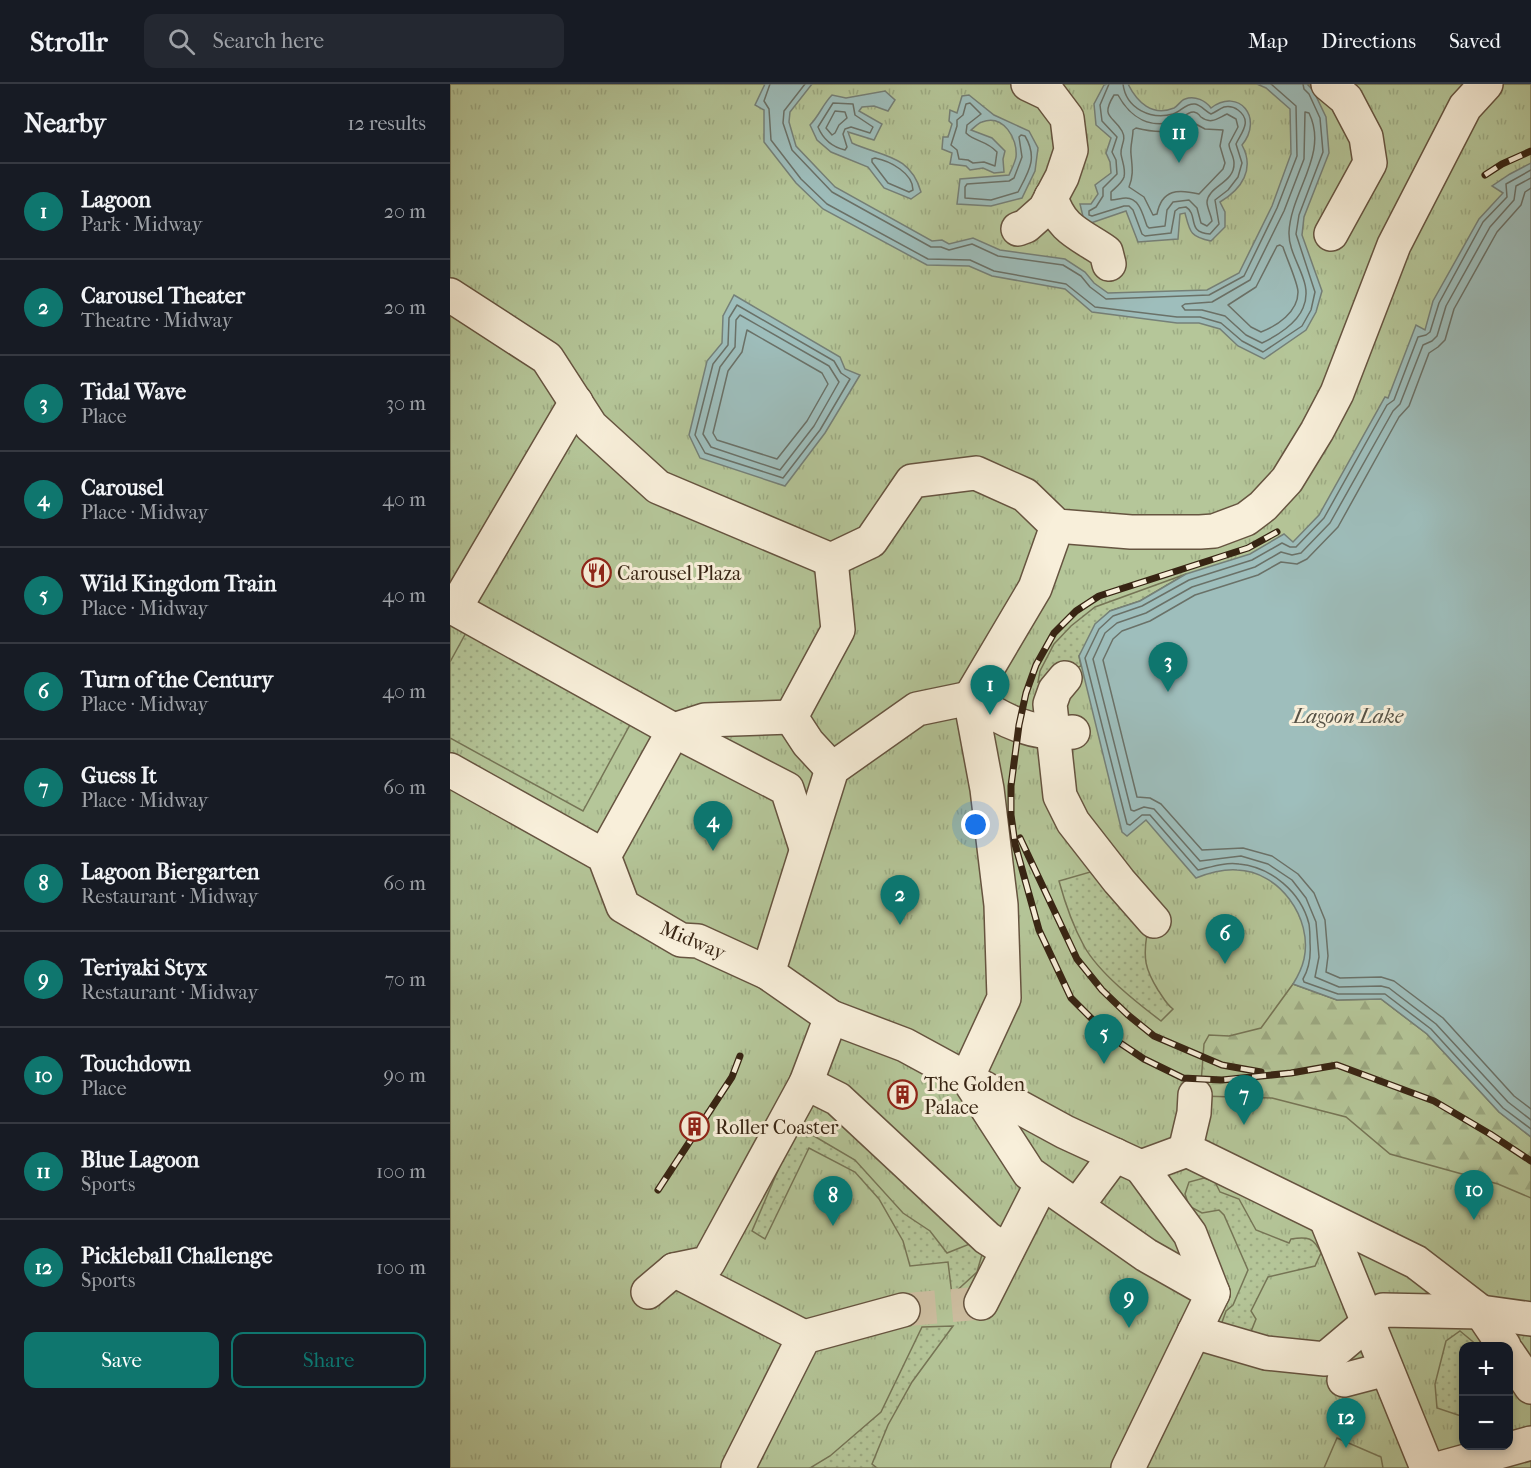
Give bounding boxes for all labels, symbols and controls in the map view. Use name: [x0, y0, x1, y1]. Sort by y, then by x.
search box: [144, 14, 564, 68]
text: Strollr: [30, 25, 108, 58]
icon: search: [165, 25, 198, 58]
text: Search here: [213, 28, 324, 54]
text: Map: [1248, 29, 1288, 53]
text: Directions: [1321, 29, 1416, 53]
text: Saved: [1449, 29, 1501, 53]
text: Nearby: [24, 108, 106, 139]
text: 12 results: [347, 112, 426, 135]
pin: 11: [1160, 113, 1198, 163]
text: Lagoon: [81, 187, 151, 213]
text: 1: [40, 200, 47, 223]
text: 20 m: [384, 200, 426, 223]
text: Park · Midway: [81, 213, 202, 236]
text: Carousel Theater: [81, 283, 245, 309]
text: 2: [38, 296, 49, 319]
text: 20 m: [384, 296, 426, 319]
text: Theatre · Midway: [81, 309, 232, 332]
text: Tidal Wave: [81, 379, 186, 405]
text: 3: [39, 392, 48, 415]
text: 30 m: [386, 392, 426, 415]
text: Place: [81, 405, 127, 428]
text: Carousel: [81, 475, 164, 501]
text: 4: [38, 488, 49, 511]
text: 40 m: [382, 488, 426, 511]
text: Place · Midway: [81, 501, 208, 524]
restaurant icon: Carousel Plaza: [580, 557, 612, 589]
place label: Carousel Plaza: [617, 562, 742, 585]
text: Wild Kingdom Train: [81, 571, 277, 597]
text: 5: [39, 584, 48, 607]
text: 40 m: [382, 584, 426, 607]
text: Place · Midway: [81, 597, 208, 620]
pin: 3: [1148, 642, 1188, 692]
pin: 1: [970, 666, 1010, 715]
text: Turn of the Century: [81, 667, 273, 693]
text: 6: [38, 680, 49, 703]
text: 40 m: [382, 680, 426, 703]
text: Place · Midway: [81, 693, 208, 716]
water label: Lagoon Lake: [1291, 704, 1404, 728]
text: Guess It: [81, 763, 157, 789]
text: 7: [39, 776, 48, 799]
text: 60 m: [383, 776, 426, 799]
text: Place · Midway: [81, 789, 208, 812]
pin: 4: [694, 802, 732, 851]
your location: [961, 810, 990, 839]
text: Lagoon Biergarten: [81, 859, 260, 885]
text: 8: [38, 872, 49, 895]
text: 60 m: [383, 872, 426, 895]
pin: 2: [880, 876, 920, 925]
text: Restaurant · Midway: [81, 885, 258, 908]
pin: 6: [1206, 914, 1244, 964]
street label: Midway: [657, 916, 730, 965]
text: Teriyaki Styx: [81, 955, 207, 981]
text: 9: [38, 968, 49, 991]
text: 70 m: [384, 968, 426, 991]
text: Restaurant · Midway: [81, 981, 258, 1004]
pin: 5: [1084, 1014, 1124, 1064]
text: Touchdown: [81, 1051, 191, 1077]
text: 10: [34, 1064, 53, 1087]
text: 90 m: [384, 1064, 426, 1087]
place label: The Golden Palace: [924, 1073, 1026, 1119]
pin: 7: [1224, 1076, 1264, 1125]
text: Place: [81, 1077, 127, 1100]
building icon: The Golden Palace: [887, 1079, 919, 1111]
building icon: Roller Coaster: [678, 1111, 710, 1143]
place label: Roller Coaster: [715, 1116, 839, 1139]
text: Blue Lagoon: [81, 1147, 199, 1173]
text: 11: [36, 1160, 51, 1183]
text: 100 m: [376, 1160, 426, 1183]
pin: 10: [1454, 1170, 1494, 1220]
text: Sports: [81, 1173, 135, 1196]
pin: 8: [814, 1176, 853, 1226]
text: Pickleball Challenge: [81, 1243, 273, 1269]
text: 12: [35, 1256, 52, 1279]
text: 100 m: [376, 1256, 426, 1279]
text: Sports: [81, 1269, 135, 1292]
pin: 9: [1110, 1278, 1148, 1328]
button: Save: [24, 1332, 219, 1388]
button: Share: [231, 1332, 426, 1388]
map controls: [1459, 1342, 1513, 1450]
button: +: [1459, 1342, 1513, 1396]
button: −: [1459, 1396, 1513, 1450]
pin: 12: [1326, 1398, 1366, 1448]

